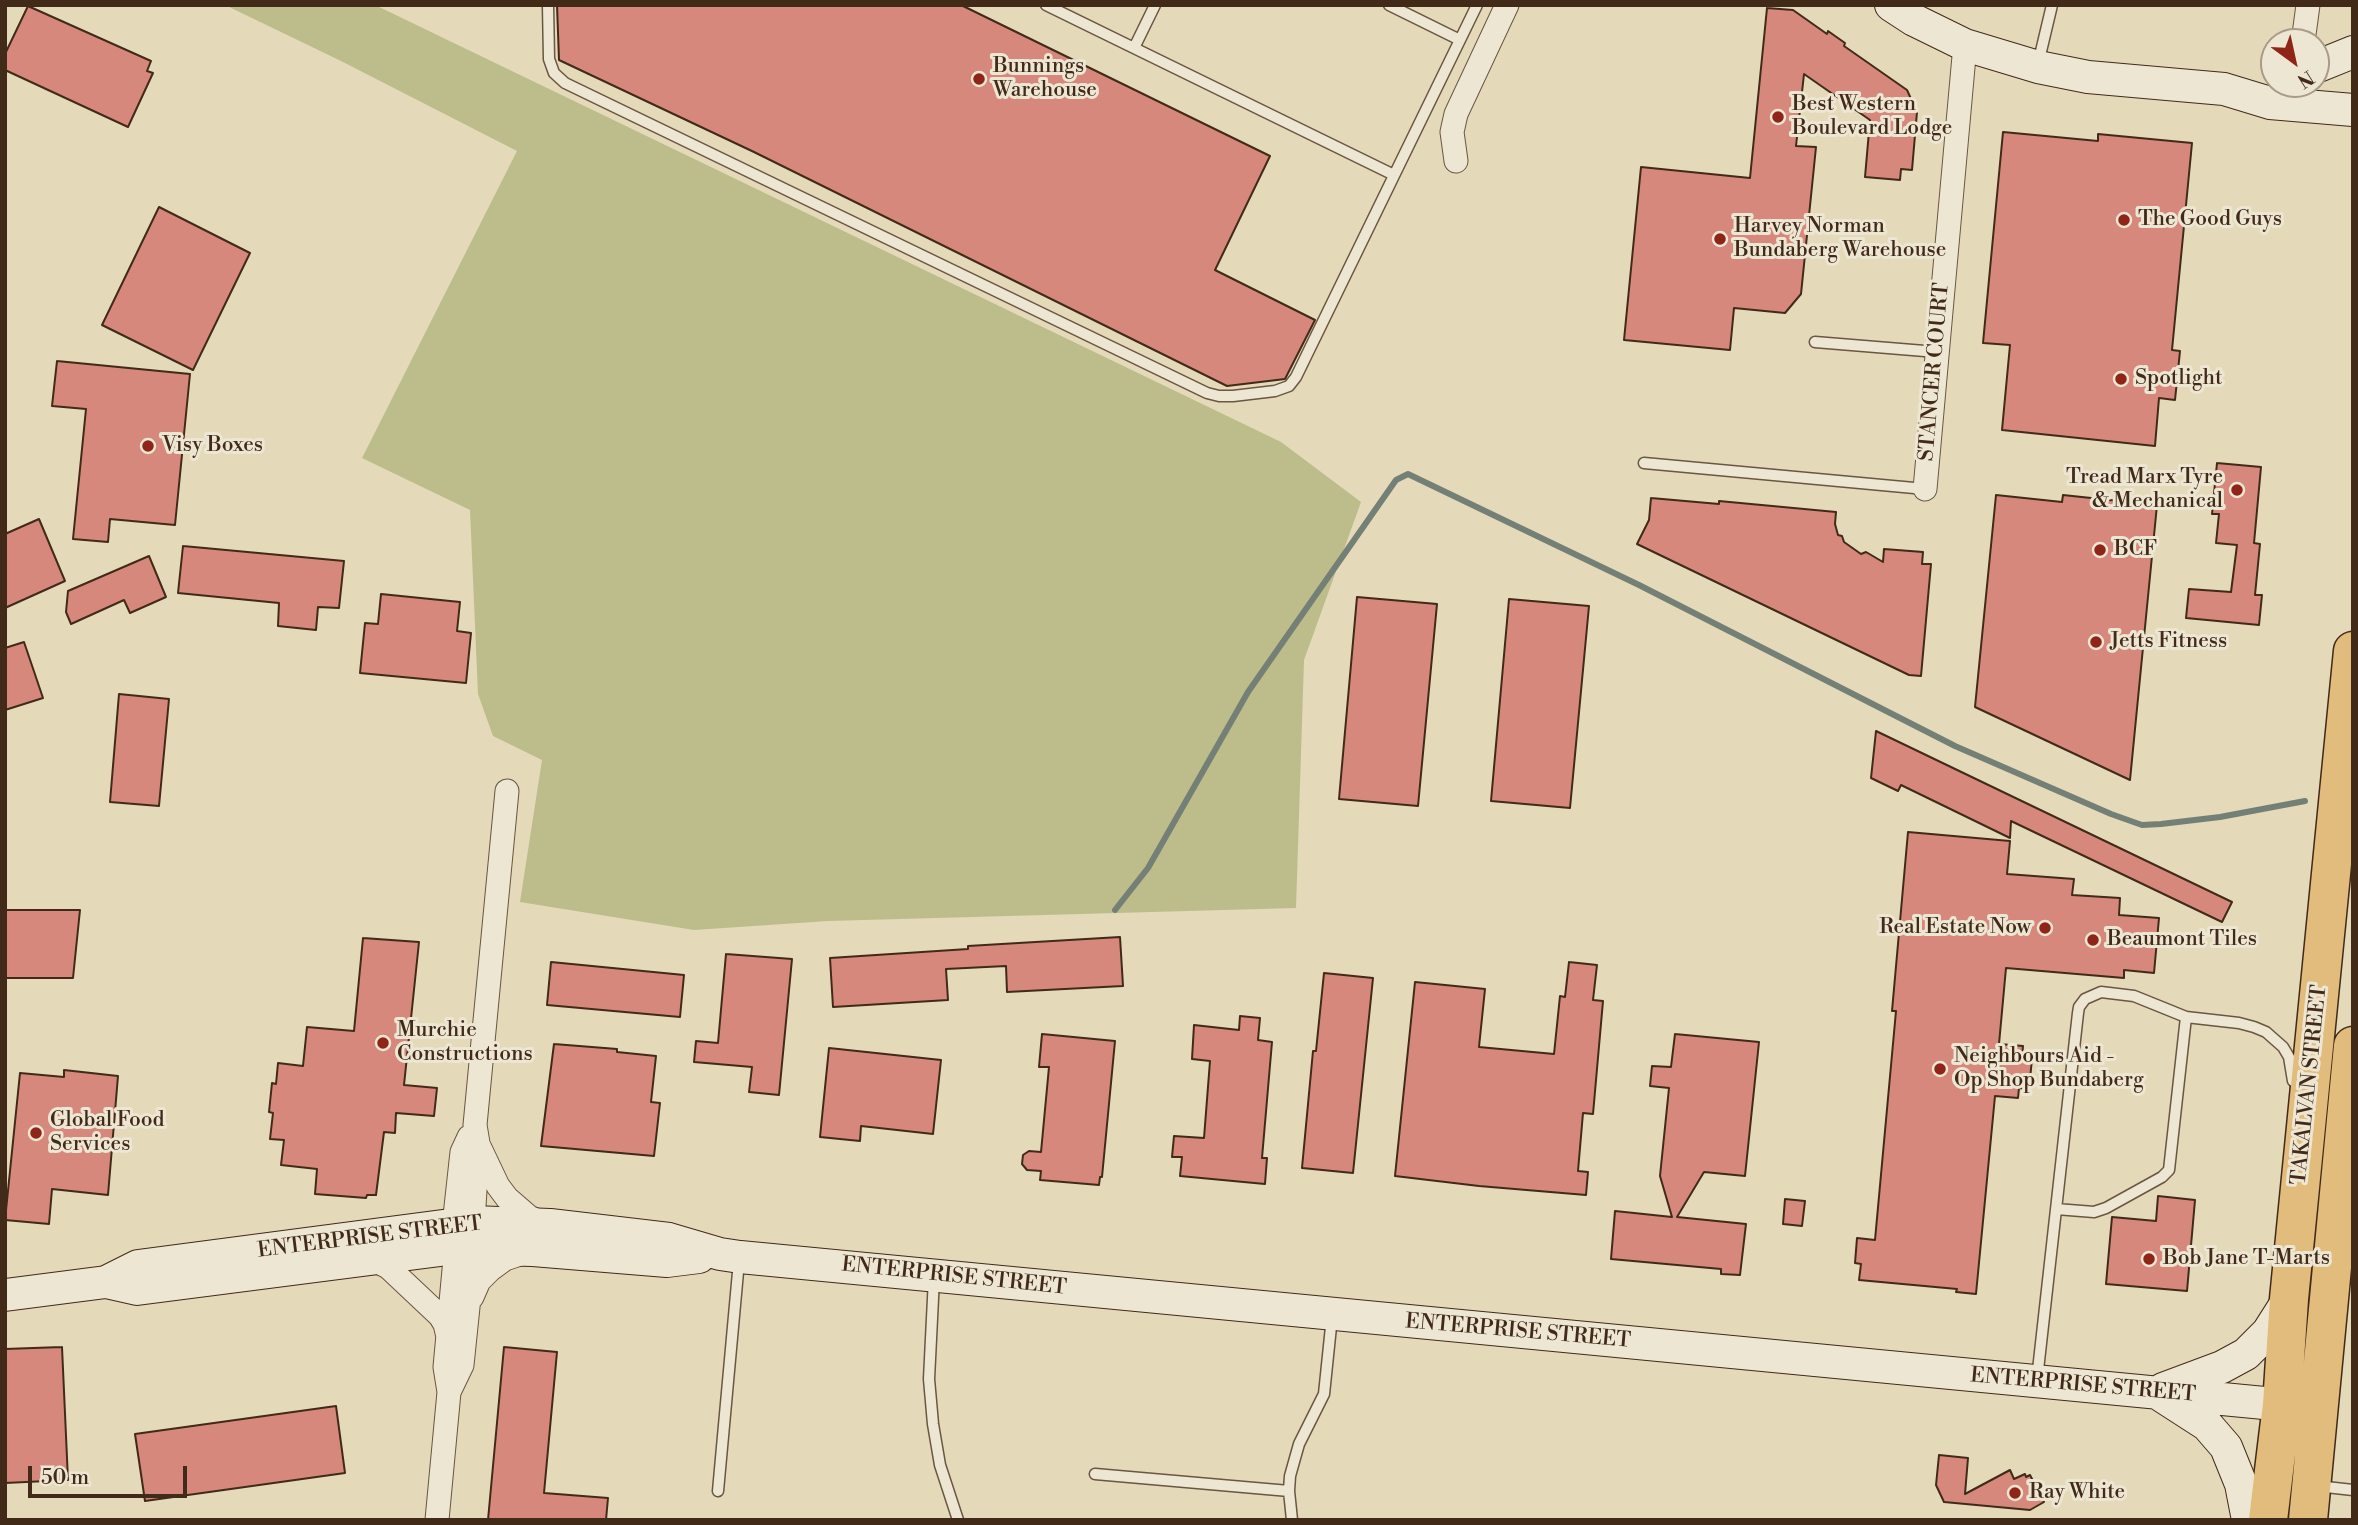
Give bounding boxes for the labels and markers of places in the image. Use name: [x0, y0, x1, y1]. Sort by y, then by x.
place label: Bunnings Warehouse: [993, 54, 1097, 104]
marker: Bunnings Warehouse: [971, 71, 987, 87]
place label: Best Western Boulevard Lodge: [1792, 92, 1952, 142]
marker: Best Western Boulevard Lodge: [1770, 109, 1786, 125]
place label: The Good Guys: [2138, 207, 2282, 233]
marker: The Good Guys: [2116, 212, 2132, 228]
place label: Harvey Norman Bundaberg Warehouse: [1734, 214, 1946, 264]
marker: Harvey Norman Bundaberg Warehouse: [1712, 231, 1728, 247]
place label: Spotlight: [2135, 366, 2222, 392]
marker: Spotlight: [2113, 371, 2129, 387]
place label: Visy Boxes: [162, 433, 263, 459]
marker: Visy Boxes: [140, 438, 156, 454]
place label: Tread Marx Tyre & Mechanical: [2066, 465, 2223, 515]
marker: Tread Marx Tyre & Mechanical: [2229, 482, 2245, 498]
place label: BCF: [2114, 537, 2157, 563]
marker: BCF: [2092, 542, 2108, 558]
place label: Jetts Fitness: [2110, 629, 2227, 655]
marker: Jetts Fitness: [2088, 634, 2104, 650]
place label: Real Estate Now: [1879, 915, 2031, 941]
marker: Real Estate Now: [2037, 920, 2053, 936]
place label: Beaumont Tiles: [2107, 927, 2257, 953]
marker: Beaumont Tiles: [2085, 932, 2101, 948]
place label: Murchie Constructions: [397, 1018, 533, 1068]
marker: Murchie Constructions: [375, 1035, 391, 1051]
place label: Neighbours Aid - Op Shop Bundaberg: [1954, 1044, 2144, 1094]
marker: Neighbours Aid - Op Shop Bundaberg: [1932, 1061, 1948, 1077]
place label: Global Food Services: [50, 1108, 164, 1158]
marker: Global Food Services: [28, 1125, 44, 1141]
place label: Bob Jane T-Marts: [2163, 1246, 2330, 1272]
marker: Bob Jane T-Marts: [2141, 1251, 2157, 1267]
place label: Ray White: [2029, 1480, 2125, 1506]
marker: Ray White: [2007, 1485, 2023, 1501]

